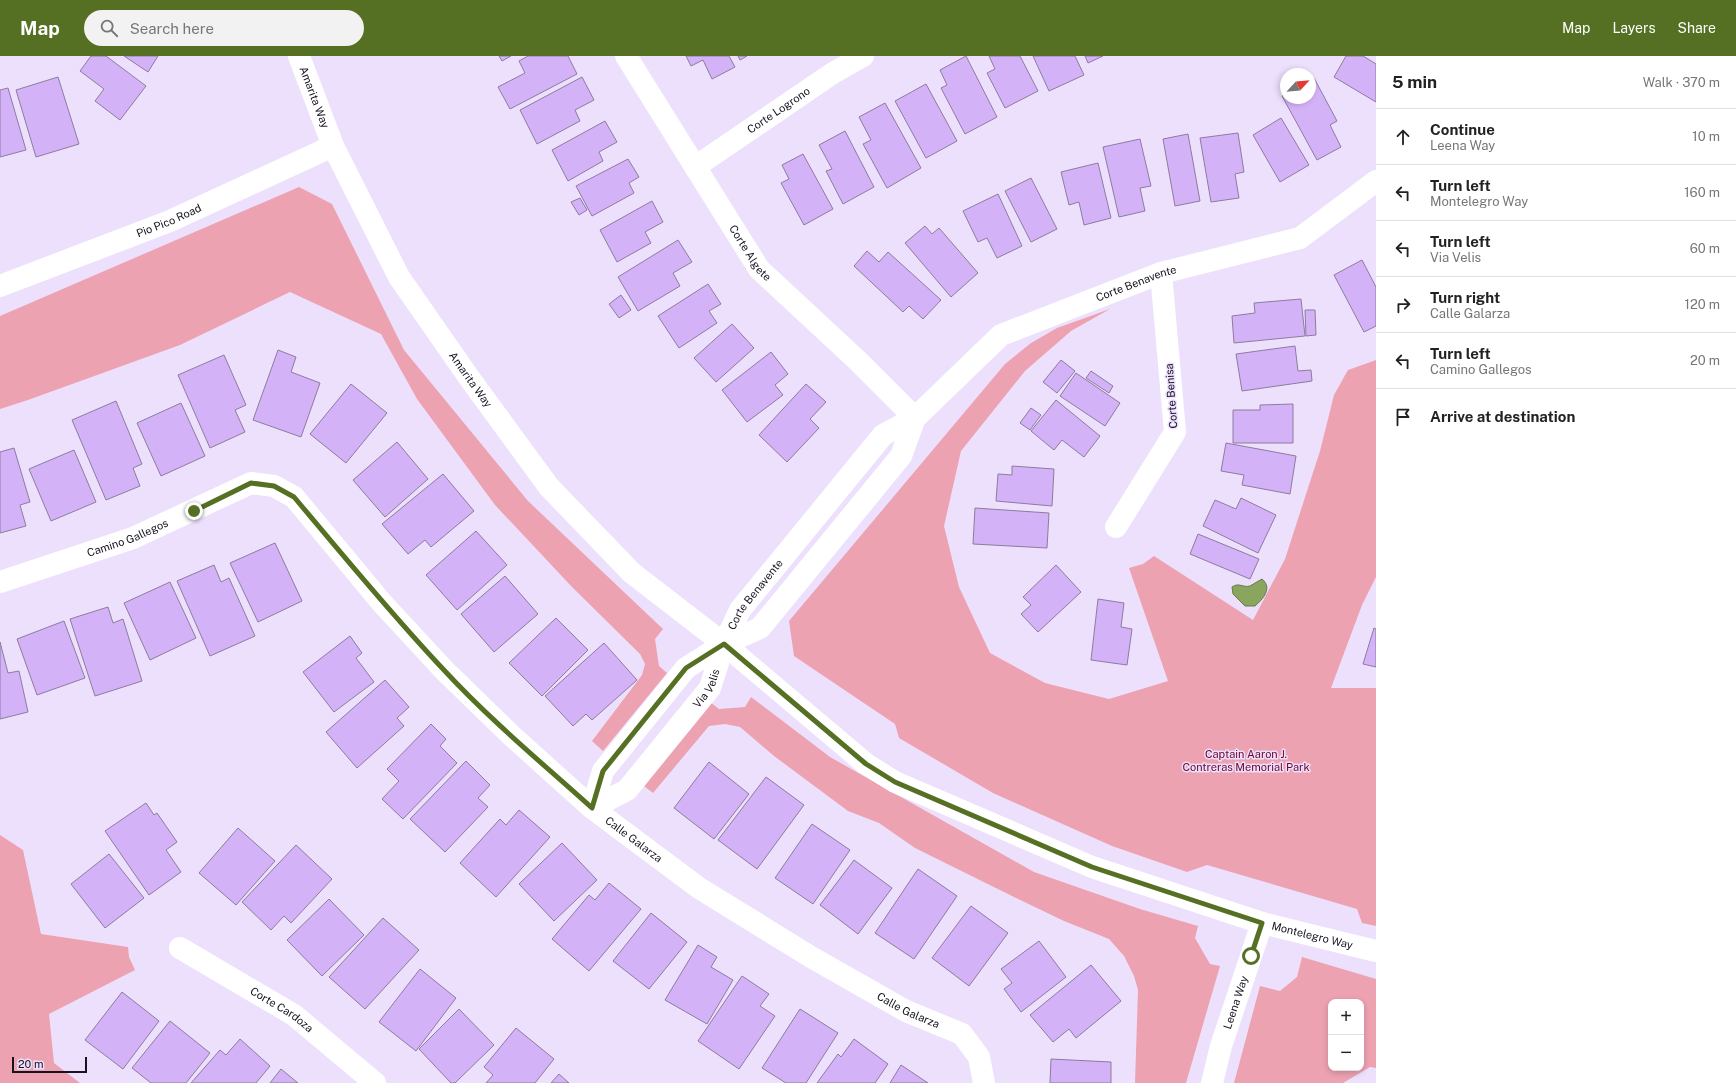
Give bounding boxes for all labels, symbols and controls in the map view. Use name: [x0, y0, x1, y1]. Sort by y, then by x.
search box: [84, 10, 364, 46]
text: Map: [20, 17, 60, 39]
icon: search: [98, 17, 120, 39]
text: Search here: [130, 20, 214, 37]
text: Map: [1562, 20, 1590, 36]
text: Layers: [1612, 20, 1656, 36]
text: Share: [1678, 20, 1716, 36]
street label: Amarita Way: [297, 65, 332, 130]
north arrow: [1280, 68, 1316, 104]
text: 5 min: [1392, 72, 1437, 92]
text: Walk · 370 m: [1643, 75, 1720, 90]
street label: Corte Logrono: [745, 85, 812, 136]
text: Continue: [1430, 121, 1495, 138]
icon: ahead: [1392, 126, 1414, 148]
text: 10 m: [1692, 129, 1720, 144]
text: Leena Way: [1430, 138, 1495, 153]
text: Turn left: [1430, 177, 1491, 194]
icon: left: [1392, 182, 1414, 204]
text: 160 m: [1684, 185, 1720, 200]
text: Montelegro Way: [1430, 194, 1528, 209]
street label: Pio Pico Road: [135, 202, 203, 239]
street label: Corte Algete: [727, 223, 774, 283]
text: Turn left: [1430, 233, 1491, 250]
icon: left: [1392, 238, 1414, 260]
text: 60 m: [1690, 241, 1720, 256]
text: Via Velis: [1430, 250, 1481, 265]
street label: Corte Benavente: [1094, 263, 1178, 304]
text: Turn right: [1430, 289, 1500, 306]
icon: right: [1392, 294, 1414, 316]
text: 120 m: [1685, 297, 1720, 312]
text: Calle Galarza: [1430, 306, 1510, 321]
text: Turn left: [1430, 345, 1491, 362]
street label: Amarita Way: [447, 350, 495, 410]
icon: left: [1392, 350, 1414, 372]
text: 20 m: [1690, 353, 1720, 368]
text: Camino Gallegos: [1430, 362, 1532, 377]
street label: Corte Benisa: [1163, 363, 1179, 429]
icon: arrive: [1392, 406, 1414, 428]
text: Arrive at destination: [1430, 408, 1575, 425]
route end: [185, 502, 203, 520]
street label: Camino Gallegos: [85, 516, 170, 559]
street label: Corte Benavente: [726, 557, 785, 632]
street label: Via Velis: [690, 667, 722, 710]
park label: Captain Aaron J. Contreras Memorial Park: [1182, 748, 1310, 773]
street label: Calle Galarza: [603, 814, 665, 864]
street label: Montelegro Way: [1270, 920, 1354, 951]
route start: [1242, 947, 1260, 965]
street label: Leena Way: [1221, 974, 1250, 1031]
street label: Corte Cardoza: [248, 985, 316, 1035]
street label: Calle Galarza: [875, 990, 941, 1030]
map controls: [1328, 999, 1364, 1071]
button: +: [1328, 999, 1364, 1035]
button: −: [1328, 1035, 1364, 1071]
scale bar: [12, 1055, 87, 1074]
text: 20 m: [18, 1058, 43, 1070]

